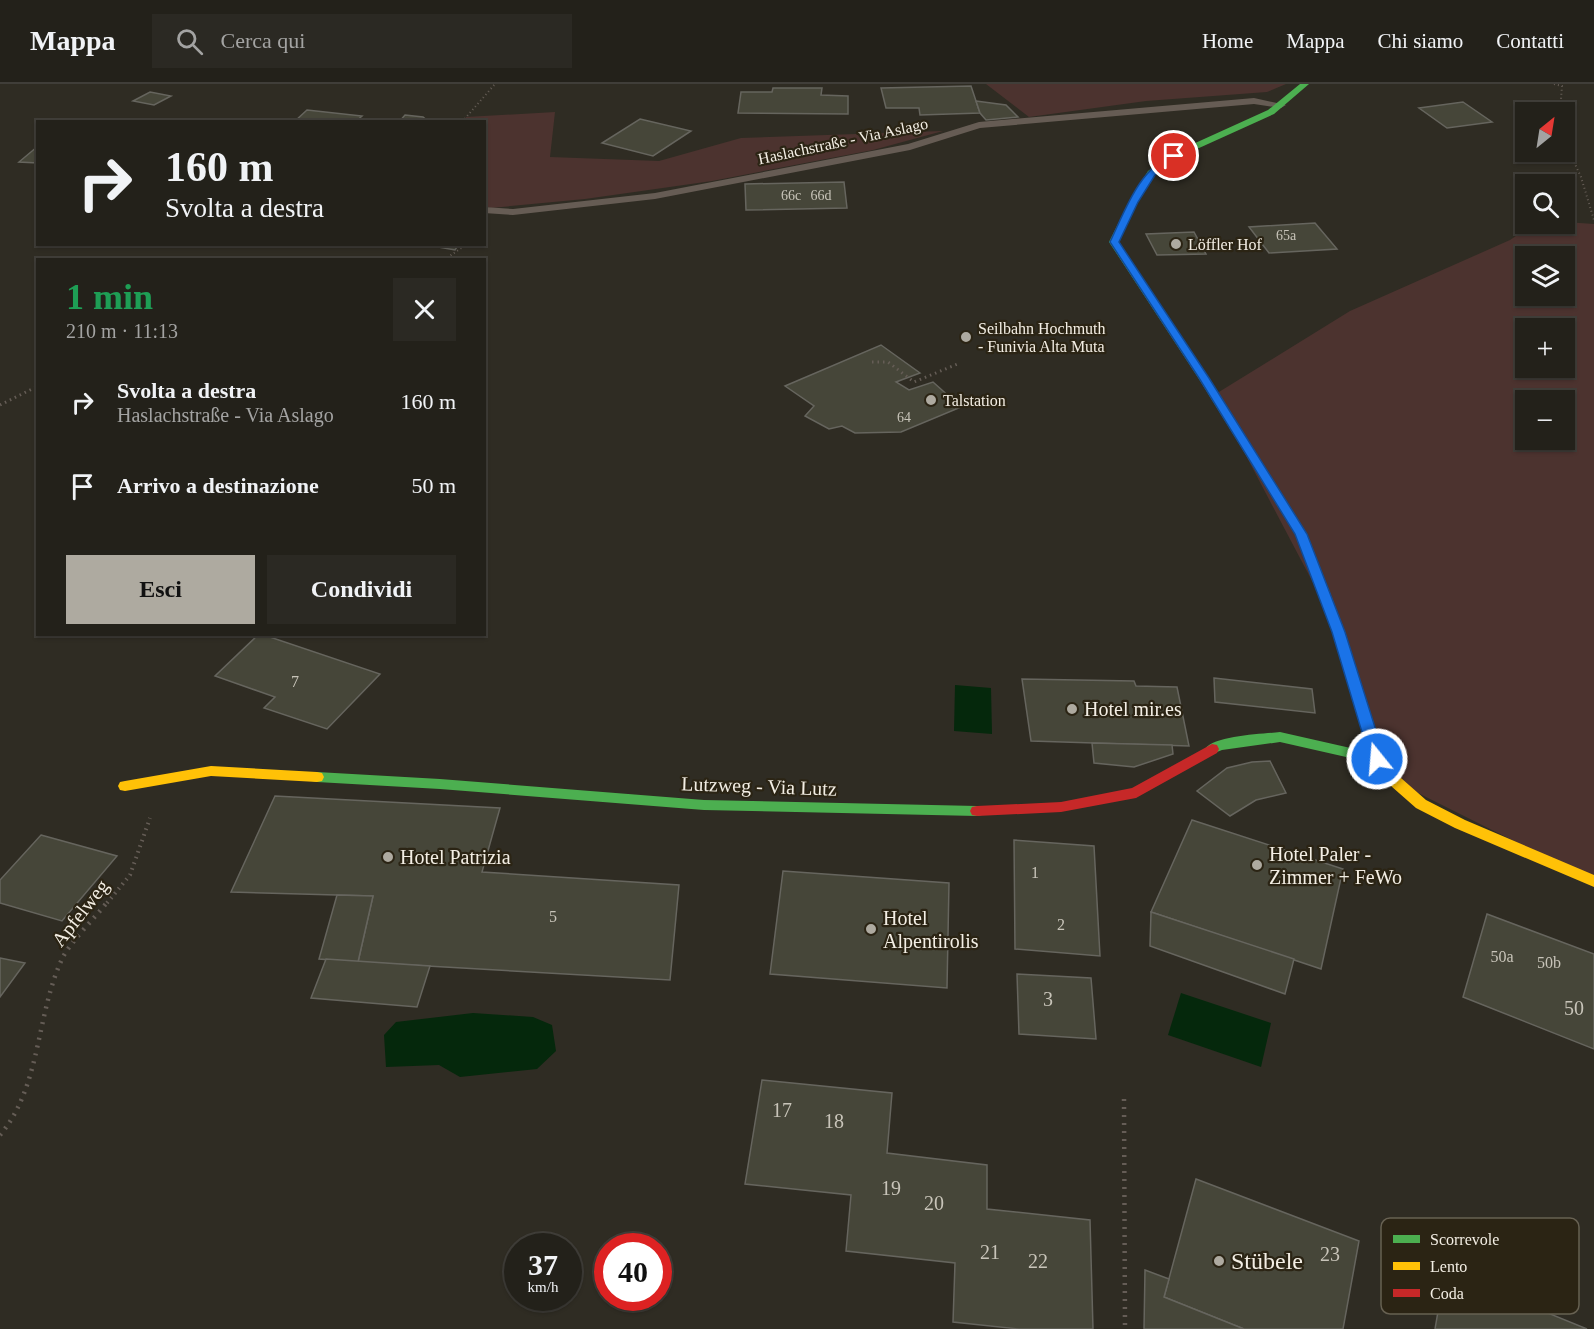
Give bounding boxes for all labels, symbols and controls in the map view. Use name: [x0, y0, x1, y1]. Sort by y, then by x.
search box: [152, 14, 572, 68]
text: Mappa: [30, 25, 116, 56]
icon: search: [173, 25, 206, 58]
text: Cerca qui: [221, 28, 305, 53]
text: Home: [1202, 29, 1253, 53]
text: Mappa: [1286, 29, 1345, 53]
text: Chi siamo: [1378, 29, 1463, 53]
text: Contatti: [1496, 29, 1564, 53]
north arrow: [1515, 102, 1575, 162]
map controls: [1515, 102, 1575, 450]
street label: Haslachstraße - Via Aslago: [756, 115, 930, 168]
pin: [1148, 130, 1199, 181]
icon: arrive: [1157, 139, 1190, 172]
icon: right: [66, 144, 144, 222]
text: 160 m: [165, 144, 274, 190]
button: search: [1515, 174, 1575, 234]
house number: 66c: [781, 188, 801, 203]
house number: 66d: [811, 188, 832, 203]
text: Svolta a destra: [165, 193, 324, 223]
house number: 65a: [1276, 228, 1297, 243]
place label: Löffler Hof: [1188, 236, 1263, 253]
marker: Löffler Hof: [1169, 237, 1183, 251]
button: layers: [1515, 246, 1575, 306]
text: 1 min: [66, 277, 153, 317]
button: close: [393, 278, 456, 341]
button: +: [1515, 318, 1575, 378]
text: 210 m · 11:13: [66, 320, 178, 342]
place label: Seilbahn Hochmuth - Funivia Alta Muta: [978, 320, 1106, 355]
marker: Seilbahn Hochmuth - Funivia Alta Muta: [959, 330, 973, 344]
text: Svolta a destra: [117, 378, 256, 403]
icon: right: [66, 386, 99, 419]
text: 160 m: [400, 389, 456, 414]
button: −: [1515, 390, 1575, 450]
place label: Talstation: [943, 392, 1006, 409]
marker: Talstation: [924, 393, 938, 407]
text: Haslachstraße - Via Aslago: [117, 404, 334, 426]
house number: 64: [897, 410, 911, 425]
icon: arrive: [66, 470, 99, 503]
text: Arrivo a destinazione: [117, 473, 319, 498]
text: 50 m: [411, 473, 456, 498]
button: Esci: [66, 555, 255, 624]
button: Condividi: [267, 555, 456, 624]
house number: 7: [291, 673, 299, 690]
place label: Hotel mir.es: [1084, 698, 1182, 720]
marker: Hotel mir.es: [1065, 702, 1079, 716]
position arrow: [1345, 727, 1409, 791]
street label: Lutzweg - Via Lutz: [681, 772, 837, 801]
place label: Hotel Paler - Zimmer + FeWo: [1269, 843, 1402, 888]
place label: Hotel Patrizia: [400, 846, 511, 868]
marker: Hotel Patrizia: [381, 850, 395, 864]
marker: Hotel Paler - Zimmer + FeWo: [1250, 858, 1264, 872]
house number: 1: [1031, 864, 1039, 881]
street label: Apfelweg: [47, 875, 114, 951]
place label: Hotel Alpentirolis: [883, 907, 979, 953]
house number: 5: [549, 908, 557, 925]
house number: 2: [1057, 916, 1065, 933]
marker: Hotel Alpentirolis: [864, 922, 878, 936]
house number: 50a: [1490, 948, 1514, 965]
house number: 50b: [1537, 954, 1561, 971]
house number: 3: [1043, 988, 1053, 1010]
house number: 50: [1564, 997, 1584, 1019]
house number: 17: [772, 1099, 792, 1121]
house number: 18: [824, 1110, 844, 1132]
house number: 19: [881, 1177, 901, 1199]
house number: 20: [924, 1192, 944, 1214]
legend: [1381, 1218, 1579, 1314]
text: Scorrevole: [1430, 1231, 1499, 1248]
speed limit sign: 40: [594, 1233, 672, 1311]
house number: 21: [980, 1241, 1000, 1263]
house number: 23: [1320, 1243, 1340, 1265]
text: 37: [528, 1248, 558, 1281]
place label: Stübele: [1231, 1248, 1303, 1274]
house number: 22: [1028, 1250, 1048, 1272]
marker: Stübele: [1212, 1254, 1226, 1268]
text: Lento: [1430, 1258, 1467, 1275]
text: km/h: [528, 1279, 558, 1295]
text: Coda: [1430, 1285, 1464, 1302]

